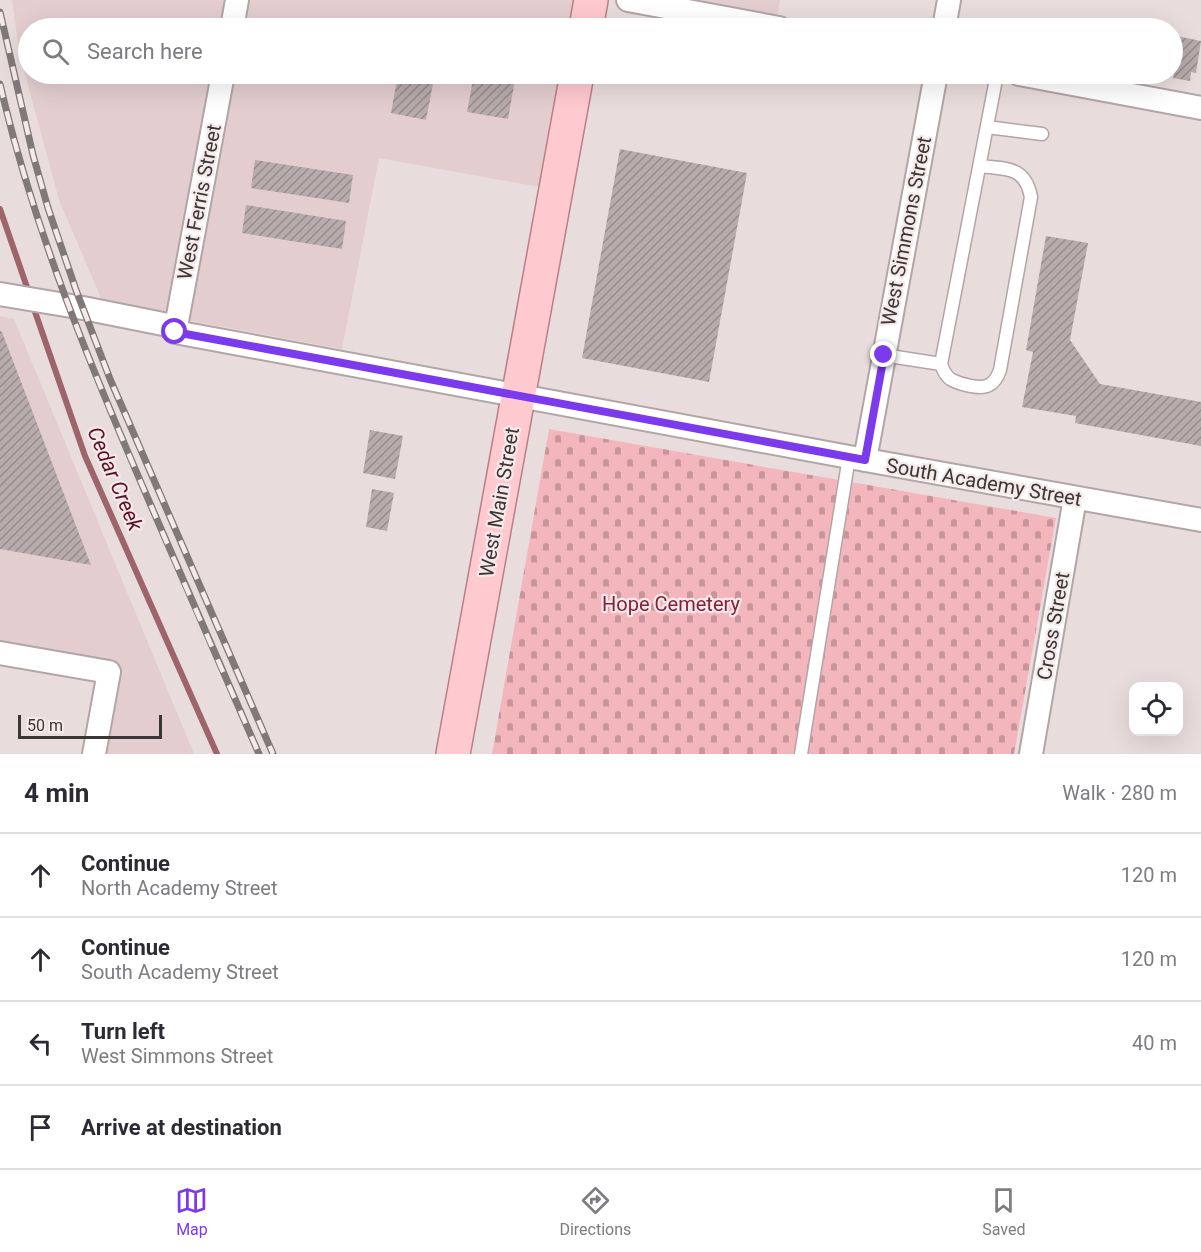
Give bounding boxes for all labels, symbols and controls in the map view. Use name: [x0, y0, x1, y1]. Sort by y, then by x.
search box: [18, 18, 1183, 84]
icon: search: [39, 35, 72, 68]
text: Search here: [87, 39, 203, 64]
street label: West Ferris Street: [172, 122, 226, 282]
street label: West Simmons Street: [876, 134, 936, 328]
route start: [161, 318, 187, 344]
route end: [870, 341, 896, 367]
water label: Cedar Creek: [82, 423, 148, 535]
street label: West Main Street: [474, 425, 524, 579]
street label: South Academy Street: [884, 453, 1084, 511]
street label: Cross Street: [1032, 570, 1074, 682]
park label: Hope Cemetery: [602, 592, 740, 616]
map controls: [1129, 682, 1183, 736]
button: locate: [1129, 682, 1183, 736]
scale bar: [18, 712, 162, 740]
text: 50 m: [27, 716, 63, 735]
text: 4 min: [24, 778, 89, 808]
text: Walk · 280 m: [1062, 781, 1177, 805]
text: Continue: [81, 851, 170, 876]
icon: ahead: [24, 859, 57, 892]
text: 120 m: [1121, 863, 1177, 887]
text: North Academy Street: [81, 876, 277, 900]
text: Continue: [81, 935, 170, 960]
icon: ahead: [24, 943, 57, 976]
text: 120 m: [1121, 947, 1177, 971]
text: South Academy Street: [81, 960, 279, 984]
text: Turn left: [81, 1019, 165, 1044]
icon: left: [24, 1027, 57, 1060]
text: 40 m: [1132, 1031, 1177, 1055]
text: West Simmons Street: [81, 1044, 273, 1068]
icon: arrive: [24, 1111, 57, 1144]
text: Arrive at destination: [81, 1115, 282, 1140]
tab: Map: [175, 1184, 208, 1239]
tab: Directions: [559, 1184, 631, 1239]
tab: Saved: [982, 1184, 1026, 1239]

